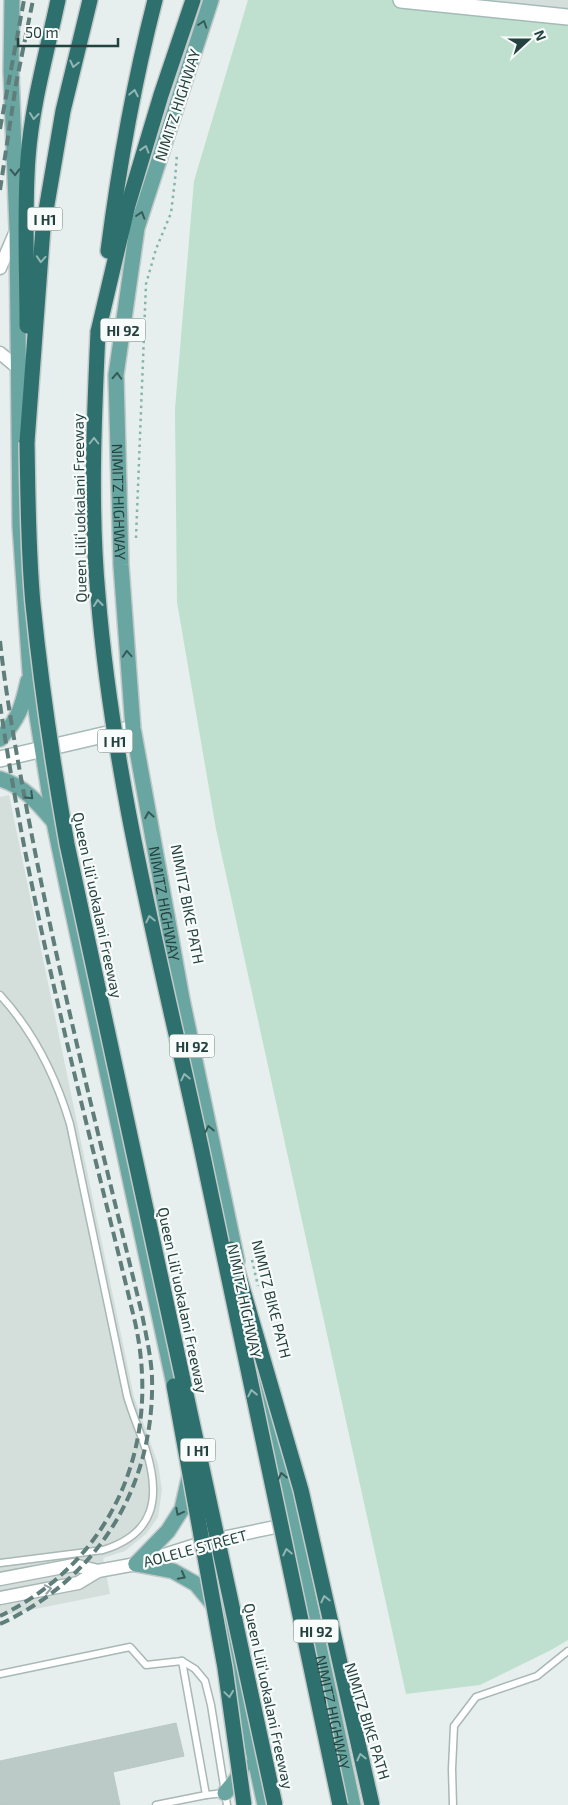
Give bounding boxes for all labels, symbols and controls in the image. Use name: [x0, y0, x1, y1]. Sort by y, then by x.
scale bar: [18, 15, 118, 47]
north arrow: [503, 15, 553, 65]
one-way arrow: [198, 20, 208, 28]
text: 50 m: [25, 23, 59, 41]
text: N: [531, 27, 550, 43]
street label: NIMITZ HIGHWAY: [150, 46, 204, 163]
one-way arrow: [69, 60, 80, 69]
one-way arrow: [128, 89, 139, 98]
one-way arrow: [29, 112, 39, 121]
one-way arrow: [139, 145, 149, 154]
one-way arrow: [10, 169, 20, 177]
road number: I H1: [28, 208, 62, 230]
one-way arrow: [136, 212, 146, 220]
one-way arrow: [35, 255, 46, 263]
road number: HI 92: [100, 318, 146, 342]
one-way arrow: [111, 372, 122, 380]
street label: Queen Liliʻuokalani Freeway: [68, 413, 91, 603]
one-way arrow: [89, 436, 99, 444]
street label: NIMITZ HIGHWAY: [109, 443, 130, 561]
one-way arrow: [93, 599, 104, 607]
one-way arrow: [122, 650, 133, 658]
road number: I H1: [98, 729, 132, 752]
one-way arrow: [24, 790, 33, 799]
street label: Queen Liliʻuokalani Freeway: [69, 810, 127, 1000]
one-way arrow: [144, 810, 154, 819]
street label: NIMITZ BIKE PATH: [168, 843, 208, 965]
street label: NIMITZ HIGHWAY: [145, 844, 184, 963]
one-way arrow: [145, 914, 156, 923]
road number: HI 92: [170, 1034, 214, 1058]
one-way arrow: [181, 1073, 191, 1082]
one-way arrow: [205, 1124, 215, 1133]
street label: Queen Liliʻuokalani Freeway: [154, 1205, 212, 1395]
street label: NIMITZ BIKE PATH: [249, 1238, 295, 1360]
street label: NIMITZ HIGHWAY: [224, 1242, 266, 1360]
one-way arrow: [248, 1388, 258, 1397]
road number: I H1: [180, 1438, 216, 1462]
one-way arrow: [277, 1472, 288, 1481]
one-way arrow: [175, 1506, 185, 1515]
street label: AOLELE STREET: [141, 1525, 249, 1571]
one-way arrow: [282, 1547, 293, 1556]
one-way arrow: [177, 1570, 186, 1580]
one-way arrow: [43, 1584, 52, 1594]
one-way arrow: [321, 1595, 331, 1603]
street label: Queen Liliʻuokalani Freeway: [240, 1601, 298, 1791]
road number: HI 92: [294, 1620, 338, 1642]
street label: NIMITZ HIGHWAY: [312, 1653, 354, 1772]
street label: NIMITZ BIKE PATH: [342, 1660, 394, 1782]
one-way arrow: [223, 1690, 233, 1698]
one-way arrow: [356, 1753, 367, 1762]

